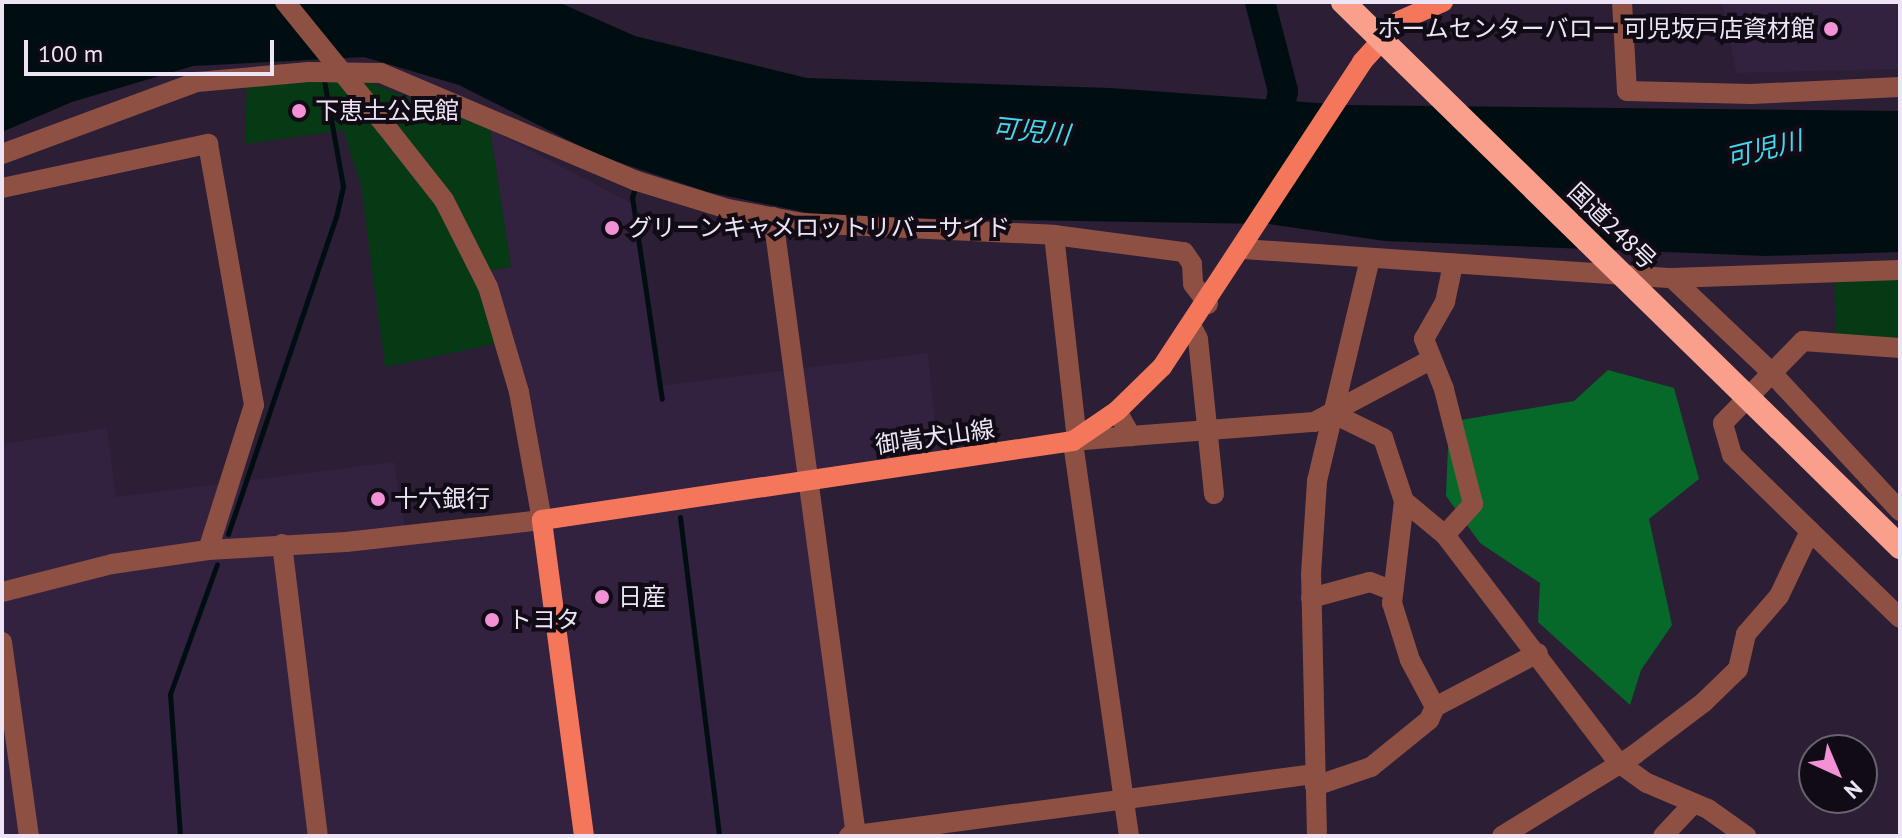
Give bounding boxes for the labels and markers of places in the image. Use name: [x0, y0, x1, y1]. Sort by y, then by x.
place label: ホームセンターバロー 可児坂戸店資材館: [1377, 15, 1815, 43]
marker: ホームセンターバロー 可児坂戸店資材館: [1822, 20, 1840, 38]
place label: 下恵土公民館: [315, 97, 459, 125]
marker: 下恵土公民館: [290, 102, 308, 120]
place label: グリーンキャメロットリバーサイド: [628, 214, 1012, 242]
marker: グリーンキャメロットリバーサイド: [603, 219, 621, 237]
place label: 十六銀行: [394, 485, 490, 513]
marker: 十六銀行: [369, 490, 387, 508]
place label: 日産: [618, 583, 666, 611]
marker: 日産: [593, 588, 611, 606]
place label: トヨタ: [508, 606, 580, 634]
marker: トヨタ: [483, 611, 501, 629]

